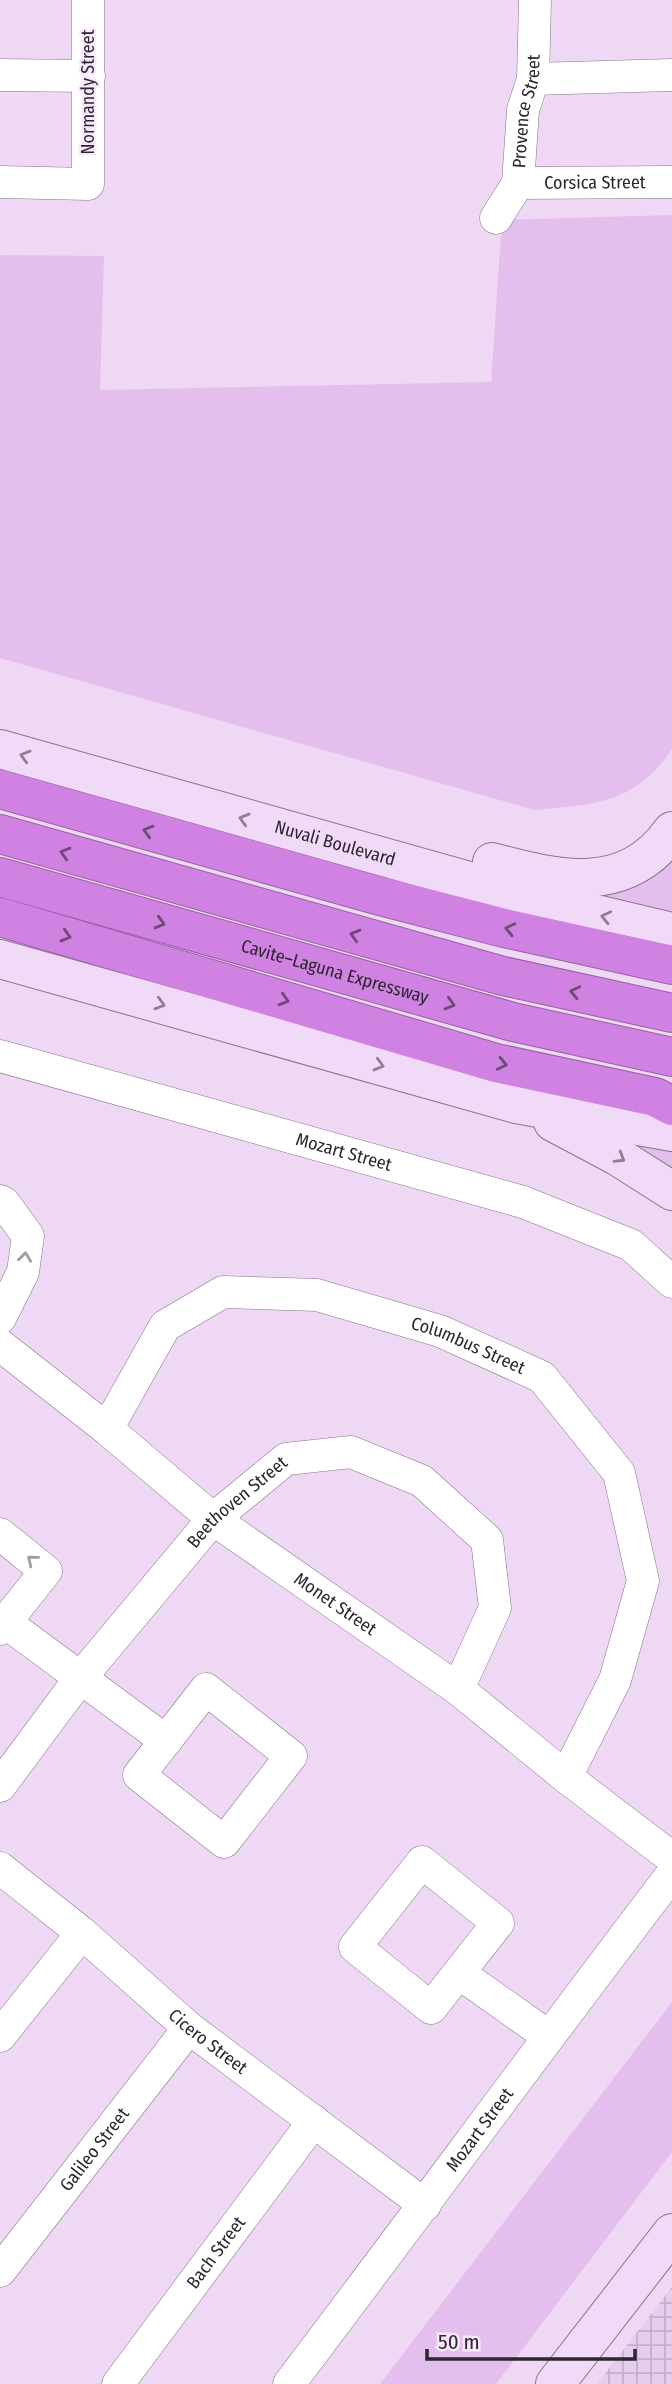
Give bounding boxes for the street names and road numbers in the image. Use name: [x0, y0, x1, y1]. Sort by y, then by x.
street label: Normandy Street: [77, 29, 99, 155]
street label: Provence Street: [508, 54, 545, 169]
street label: Corsica Street: [544, 171, 646, 194]
street label: Nuvali Boulevard: [272, 816, 398, 871]
street label: Cavite–Laguna Expressway: [239, 935, 431, 1009]
street label: Mozart Street: [293, 1128, 394, 1176]
street label: Columbus Street: [409, 1312, 529, 1379]
street label: Beethoven Street: [183, 1451, 292, 1552]
street label: Monet Street: [290, 1568, 381, 1640]
street label: Cicero Street: [164, 2004, 252, 2079]
street label: Mozart Street: [441, 2083, 518, 2176]
street label: Galileo Street: [55, 2103, 134, 2196]
street label: Bach Street: [182, 2212, 250, 2293]

